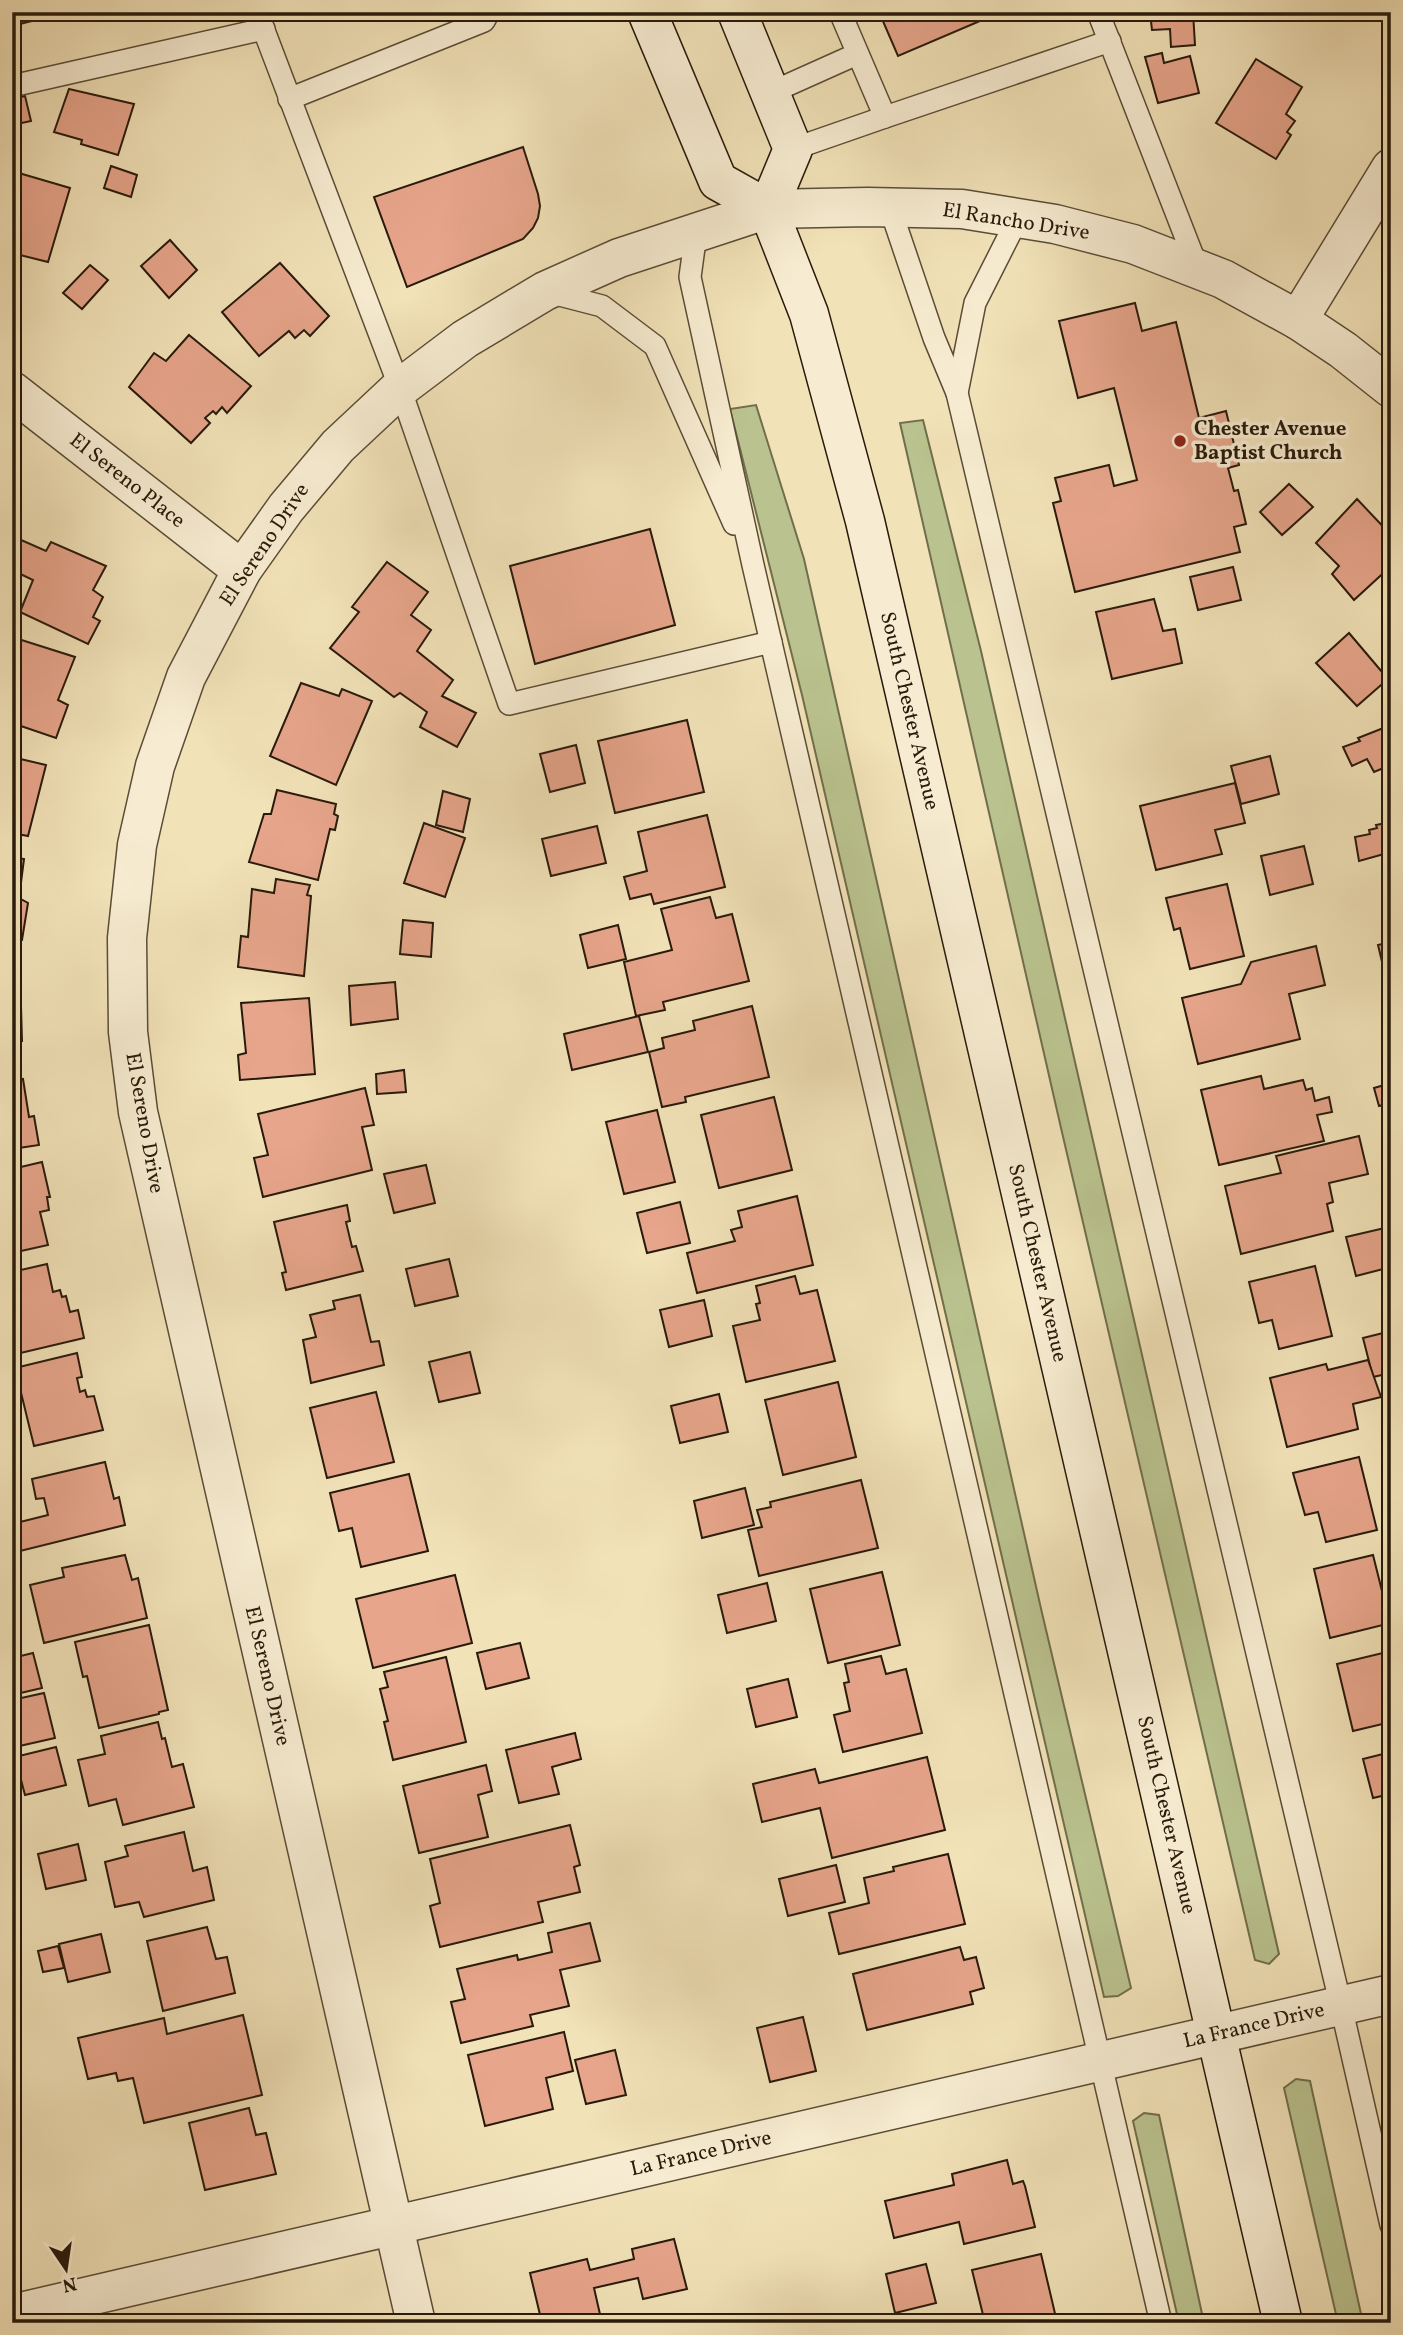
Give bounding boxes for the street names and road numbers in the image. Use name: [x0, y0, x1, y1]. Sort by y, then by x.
street label: El Rancho Drive: [940, 196, 1092, 248]
street label: El Sereno Place: [63, 427, 191, 535]
street label: El Sereno Drive: [213, 478, 317, 612]
street label: South Chester Avenue: [872, 609, 946, 813]
street label: El Sereno Drive: [117, 1050, 171, 1196]
street label: South Chester Avenue: [1000, 1161, 1074, 1365]
street label: El Sereno Drive: [237, 1603, 297, 1749]
street label: South Chester Avenue: [1129, 1713, 1203, 1917]
street label: La France Drive: [1180, 1996, 1328, 2056]
street label: La France Drive: [627, 2124, 775, 2184]

